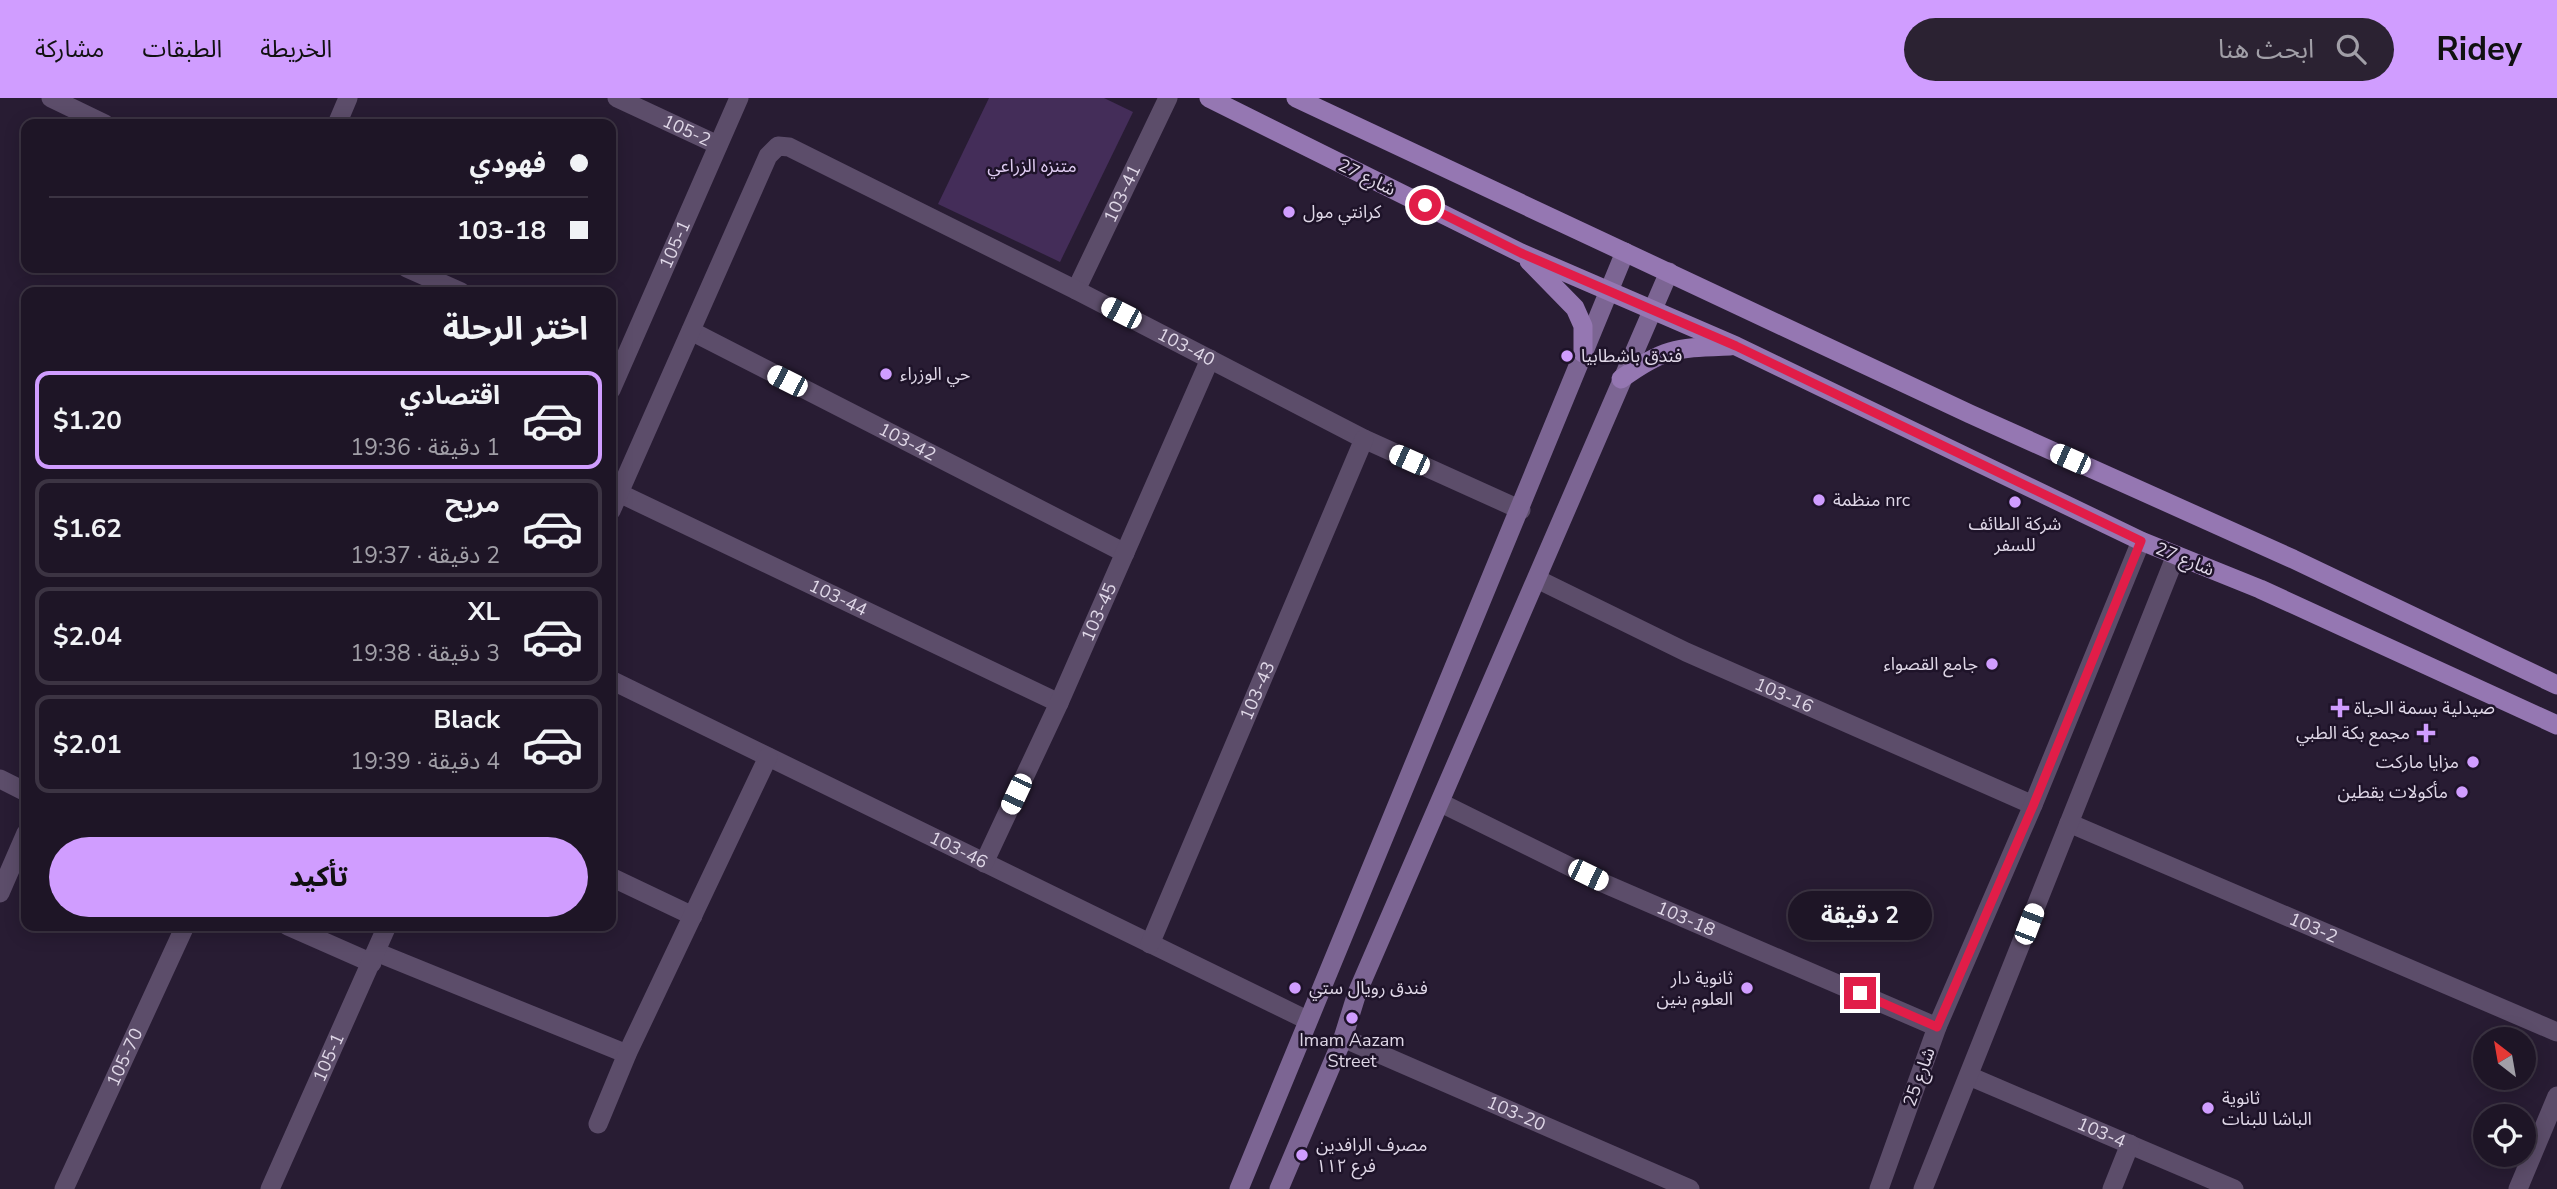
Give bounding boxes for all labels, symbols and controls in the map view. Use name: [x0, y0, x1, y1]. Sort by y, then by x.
search box: [1904, 18, 2394, 81]
text: Ridey: [2436, 27, 2522, 72]
icon: search: [2332, 30, 2370, 68]
text: ابحث هنا: [2218, 32, 2314, 67]
text: مشاركة: [35, 33, 104, 65]
text: الطبقات: [142, 33, 222, 65]
text: الخريطة: [260, 33, 332, 65]
street label: 105-2: [659, 109, 715, 152]
text: فهودي: [470, 146, 546, 181]
street label: شارع 27: [1333, 153, 1400, 203]
park label: متنزه الزراعي: [987, 154, 1077, 179]
street label: 103-41: [1098, 160, 1146, 227]
route start: [1409, 189, 1441, 221]
place label: كرانتي مول: [1303, 200, 1382, 225]
marker: كرانتي مول: [1281, 204, 1297, 220]
text: 103-18: [457, 213, 546, 248]
street label: 105-1: [654, 216, 696, 272]
car: [1098, 294, 1145, 332]
text: اختر الرحلة: [443, 307, 588, 350]
street label: 103-40: [1153, 322, 1219, 372]
place label: فندق باشطابيا: [1581, 344, 1682, 368]
marker: فندق باشطابيا: [1559, 348, 1575, 364]
car: [764, 362, 811, 400]
place label: حي الوزراء: [900, 362, 970, 387]
marker: حي الوزراء: [878, 366, 894, 382]
text: اقتصادي: [400, 378, 500, 413]
icon: car: [521, 389, 584, 452]
text: $1.20: [53, 403, 122, 438]
street label: 103-42: [874, 417, 940, 466]
text: 1 دقيقة · 19:36: [350, 432, 500, 463]
car: [2047, 441, 2094, 477]
car: [1386, 442, 1433, 478]
text: مريح: [445, 486, 500, 521]
place label: منظمة nrc: [1833, 488, 1910, 512]
marker: منظمة nrc: [1811, 492, 1827, 508]
marker: شركة الطائف للسفر: [2007, 494, 2023, 510]
icon: car: [521, 497, 584, 560]
text: $1.62: [53, 511, 122, 546]
place label: شركة الطائف للسفر: [1969, 512, 2061, 557]
street label: شارع 27: [2151, 536, 2218, 583]
text: 2 دقيقة · 19:37: [350, 540, 500, 571]
street label: 103-44: [805, 574, 871, 622]
street label: 103-45: [1076, 579, 1122, 645]
text: XL: [468, 594, 500, 629]
icon: car: [521, 605, 584, 668]
text: $2.04: [53, 619, 122, 654]
text: 3 دقيقة · 19:38: [350, 638, 500, 669]
place label: جامع القصواء: [1883, 652, 1978, 678]
marker: جامع القصواء: [1984, 656, 2000, 672]
street label: 103-43: [1234, 658, 1280, 724]
street label: 103-16: [1751, 672, 1817, 719]
place label: صيدلية بسمة الحياة: [2354, 696, 2495, 720]
marker: صيدلية بسمة الحياة: [2332, 700, 2348, 716]
text: Black: [433, 702, 500, 737]
icon: car: [521, 713, 584, 776]
place label: مجمع بكة الطبي: [2296, 721, 2410, 747]
marker: مجمع بكة الطبي: [2416, 723, 2436, 743]
text: $2.01: [53, 727, 122, 762]
text: 4 دقيقة · 19:39: [350, 746, 500, 777]
place label: مزايا ماركت: [2376, 750, 2459, 774]
marker: مزايا ماركت: [2465, 754, 2481, 770]
car: [998, 771, 1035, 817]
place label: مأكولات يقطين: [2338, 780, 2448, 804]
marker: مأكولات يقطين: [2454, 784, 2470, 800]
street label: 103-46: [926, 826, 992, 874]
button: تأكيد: [49, 837, 588, 917]
car: [1565, 856, 1612, 894]
callout: 2 دقيقة: [1788, 892, 1932, 940]
street label: 103-18: [1653, 896, 1719, 942]
text: 2 دقيقة: [1821, 900, 1899, 931]
car: [2012, 901, 2047, 947]
street label: 103-2: [2285, 907, 2342, 949]
place label: ثانوية دار العلوم بنين: [1657, 966, 1733, 1013]
place label: فندق رويال ستي: [1309, 976, 1428, 1001]
route end: [1844, 977, 1876, 1009]
marker: فندق رويال ستي: [1287, 980, 1303, 996]
marker: ثانوية دار العلوم بنين: [1739, 980, 1755, 996]
marker: Imam Aazam Street: [1344, 1010, 1360, 1026]
street label: 105-70: [101, 1024, 148, 1090]
north arrow: [2473, 1027, 2536, 1090]
map controls: [2473, 1027, 2536, 1167]
place label: Imam Aazam Street: [1299, 1028, 1405, 1073]
street label: 105-1: [307, 1029, 350, 1086]
street label: شارع 25: [1897, 1044, 1943, 1111]
place label: ثانوية الباشا للبنات: [2222, 1086, 2312, 1131]
street label: 103-20: [1483, 1090, 1549, 1137]
marker: ثانوية الباشا للبنات: [2200, 1100, 2216, 1116]
button: locate: [2473, 1104, 2536, 1167]
street label: 103-4: [2073, 1111, 2130, 1154]
place label: مصرف الرافدين فرع ١١٢: [1316, 1133, 1428, 1180]
marker: مصرف الرافدين فرع ١١٢: [1294, 1147, 1310, 1163]

